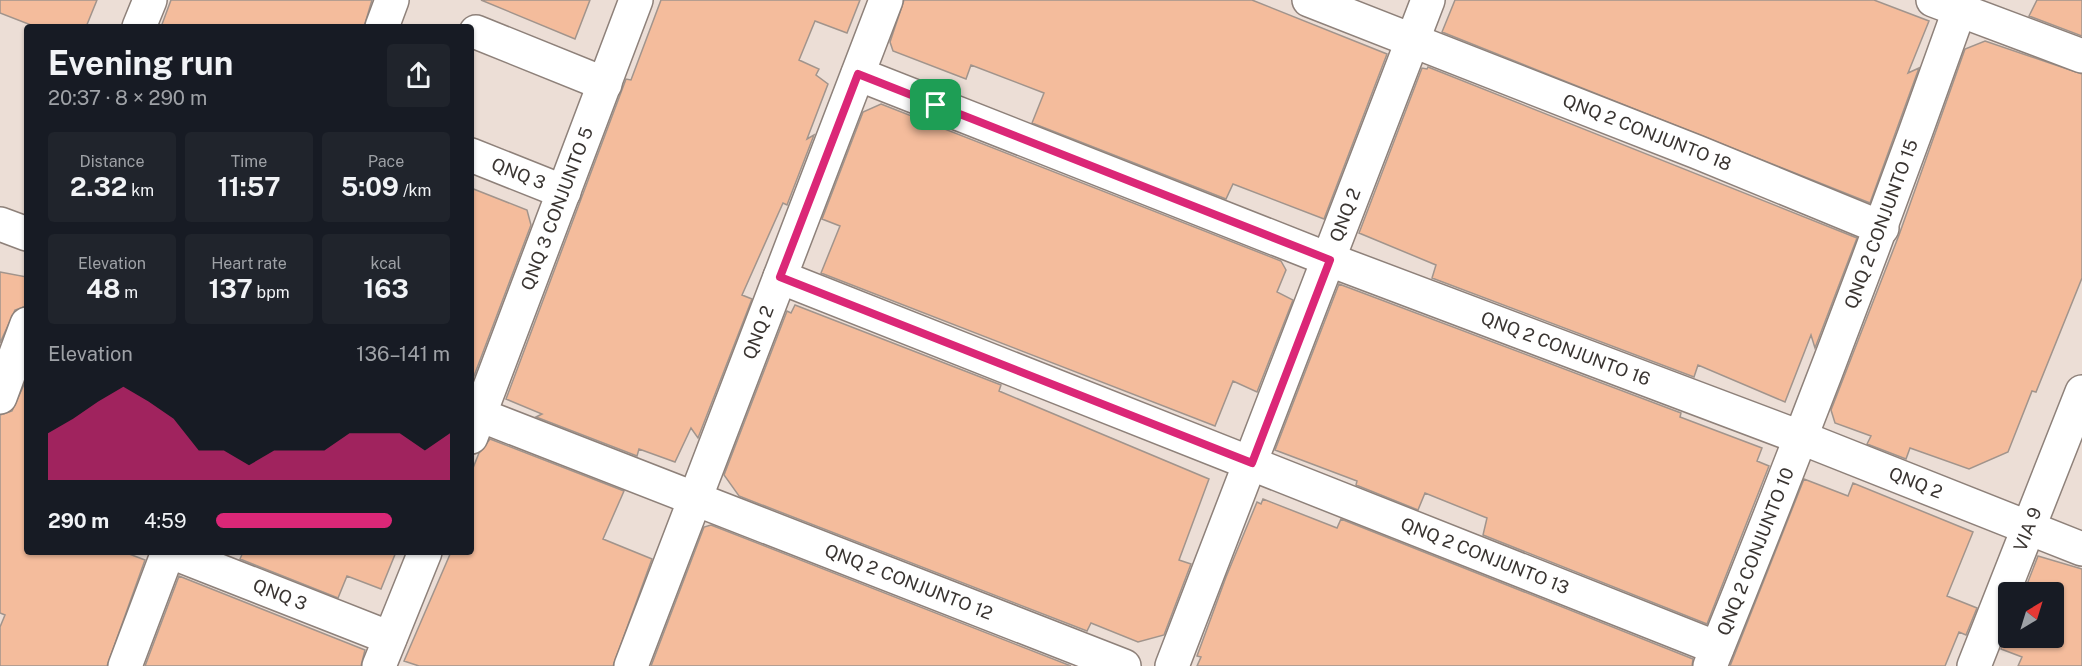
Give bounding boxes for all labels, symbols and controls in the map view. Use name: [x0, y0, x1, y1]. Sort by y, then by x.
text: Evening run: [48, 44, 233, 82]
button: share: [387, 44, 450, 107]
pin: [910, 79, 961, 130]
text: 20:37 · 8 × 290 m: [48, 86, 207, 110]
icon: arrive: [919, 88, 952, 121]
street label: QNQ 2 CONJUNTO 18: [1560, 89, 1735, 175]
street label: QNQ 3 CONJUNTO 5: [516, 124, 597, 293]
street label: QNQ 2 CONJUNTO 15: [1840, 136, 1922, 312]
text: Distance: [80, 152, 144, 171]
text: Time: [231, 152, 267, 171]
text: Pace: [368, 152, 404, 171]
street label: QNQ 3: [489, 153, 549, 194]
text: 2.32: [70, 171, 127, 202]
text: 11:57: [217, 171, 281, 202]
text: 5:09: [341, 171, 399, 202]
text: km: [127, 181, 154, 200]
text: /km: [399, 181, 431, 200]
street label: QNQ 2: [1325, 185, 1365, 245]
text: Elevation: [78, 254, 146, 273]
text: Heart rate: [211, 254, 287, 273]
text: kcal: [371, 254, 401, 273]
text: 48: [86, 273, 120, 304]
text: 137: [208, 273, 253, 304]
text: 163: [363, 273, 409, 304]
text: m: [120, 283, 138, 302]
text: bpm: [253, 283, 290, 302]
street label: QNQ 2: [738, 303, 778, 362]
street label: QNQ 2 CONJUNTO 16: [1478, 307, 1653, 390]
text: Elevation: [48, 342, 133, 366]
text: 136–141 m: [356, 342, 450, 366]
street label: QNQ 2: [1886, 463, 1946, 503]
street label: QNQ 2 CONJUNTO 10: [1712, 465, 1798, 639]
street label: VIA 9: [2009, 504, 2046, 554]
text: 290 m: [48, 509, 109, 533]
text: 4:59: [144, 509, 186, 533]
street label: QNQ 2 CONJUNTO 13: [1398, 513, 1572, 598]
street label: QNQ 2 CONJUNTO 12: [822, 539, 996, 624]
street label: QNQ 3: [250, 574, 310, 614]
north arrow: [1998, 582, 2064, 648]
map controls: [1998, 582, 2064, 648]

